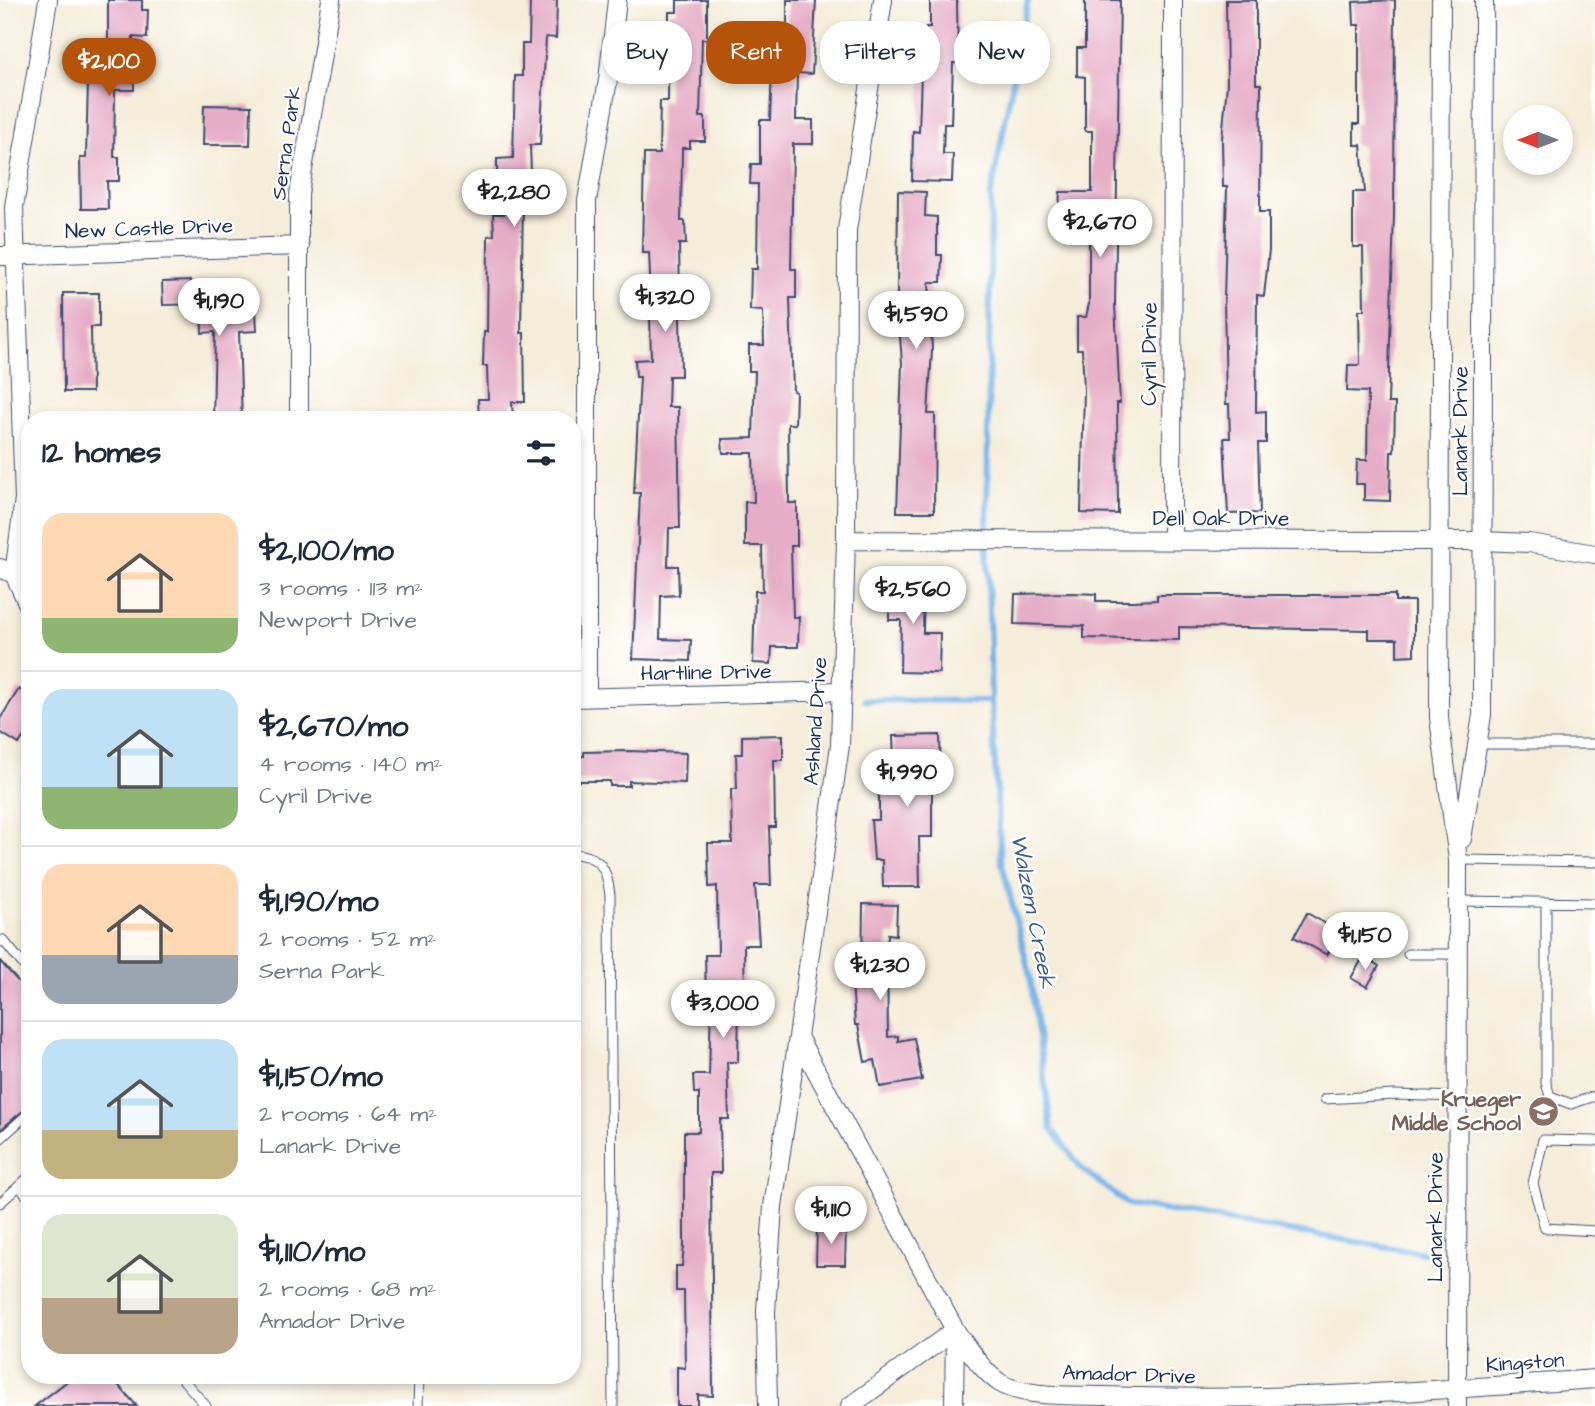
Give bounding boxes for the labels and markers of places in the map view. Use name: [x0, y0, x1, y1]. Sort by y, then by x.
pin: $2,100: [52, 38, 166, 98]
pin: $2,280: [457, 170, 571, 229]
pin: $2,670: [1043, 200, 1157, 259]
pin: $1,320: [608, 274, 722, 334]
pin: $1,190: [162, 278, 276, 338]
pin: $1,590: [859, 292, 973, 351]
pin: $2,560: [856, 566, 970, 626]
pin: $1,990: [850, 750, 964, 809]
pin: $1,150: [1308, 912, 1422, 972]
pin: $1,230: [823, 942, 937, 1002]
pin: $3,000: [666, 981, 780, 1040]
place label: Krueger Middle School: [1392, 1085, 1522, 1138]
school or university icon: Krueger Middle School: [1527, 1094, 1561, 1128]
pin: $1,110: [774, 1186, 888, 1246]

